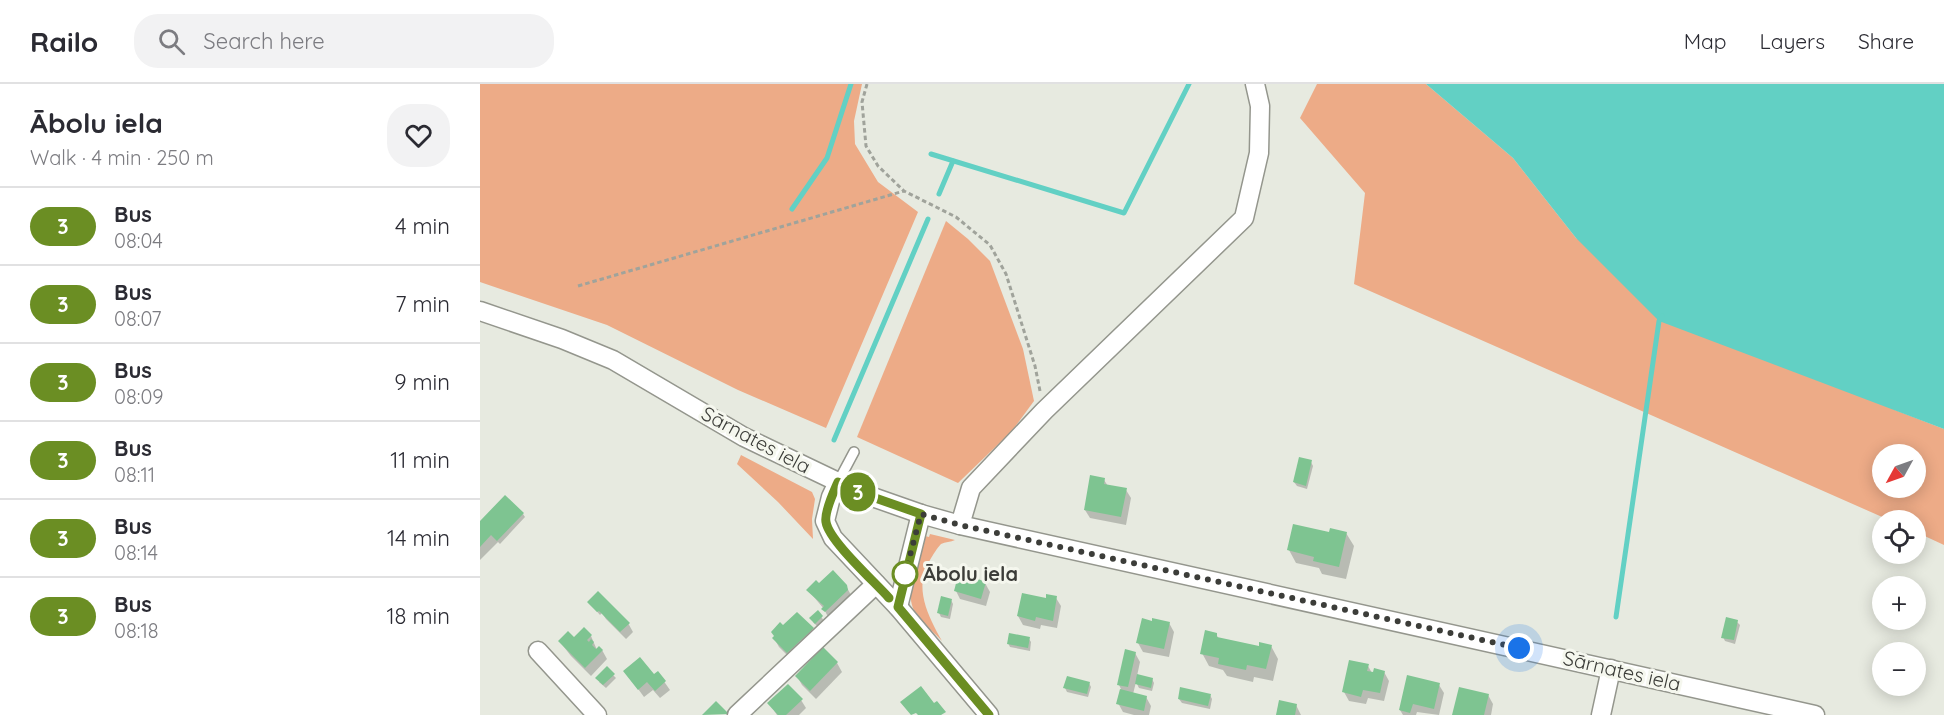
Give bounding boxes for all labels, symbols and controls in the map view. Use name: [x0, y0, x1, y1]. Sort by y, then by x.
search box: [134, 14, 554, 68]
text: Railo: [30, 24, 98, 59]
icon: search: [155, 25, 188, 58]
text: Search here: [203, 27, 325, 55]
text: Map: [1684, 28, 1727, 54]
text: Layers: [1760, 28, 1825, 54]
text: Share: [1858, 28, 1914, 54]
button: heart: [387, 104, 450, 167]
text: Ābolu iela: [30, 105, 163, 140]
text: Walk · 4 min · 250 m: [30, 145, 214, 170]
text: Bus: [114, 200, 152, 228]
text: 4 min: [395, 212, 450, 240]
text: 3: [57, 213, 69, 239]
text: 08:04: [114, 228, 163, 253]
text: Bus: [114, 278, 152, 306]
text: 7 min: [395, 290, 450, 318]
text: 3: [57, 291, 69, 317]
text: 08:07: [114, 306, 162, 331]
text: Bus: [114, 356, 152, 384]
text: 9 min: [394, 368, 450, 396]
text: 3: [57, 369, 69, 395]
text: 08:09: [114, 384, 164, 409]
street label: Sārnates iela: [697, 400, 815, 479]
text: Bus: [114, 434, 152, 462]
north arrow: [1872, 444, 1926, 498]
map controls: [1872, 444, 1926, 696]
text: 11 min: [390, 446, 450, 474]
text: 3: [57, 447, 69, 473]
text: 08:11: [114, 462, 155, 487]
line badge: 3: [838, 472, 878, 512]
text: 3: [852, 479, 864, 505]
button: locate: [1872, 510, 1926, 564]
text: Bus: [114, 512, 152, 540]
text: 14 min: [387, 524, 450, 552]
text: 3: [57, 525, 69, 551]
text: 08:14: [114, 540, 158, 565]
marker: Ābolu iela: [892, 561, 918, 587]
place label: Ābolu iela: [923, 561, 1018, 586]
button: +: [1872, 576, 1926, 630]
text: Bus: [114, 590, 152, 618]
text: 18 min: [386, 602, 450, 630]
text: 3: [57, 603, 69, 629]
text: 08:18: [114, 618, 159, 643]
your location: [1504, 633, 1534, 663]
button: −: [1872, 642, 1926, 696]
street label: Sārnates iela: [1561, 645, 1683, 696]

